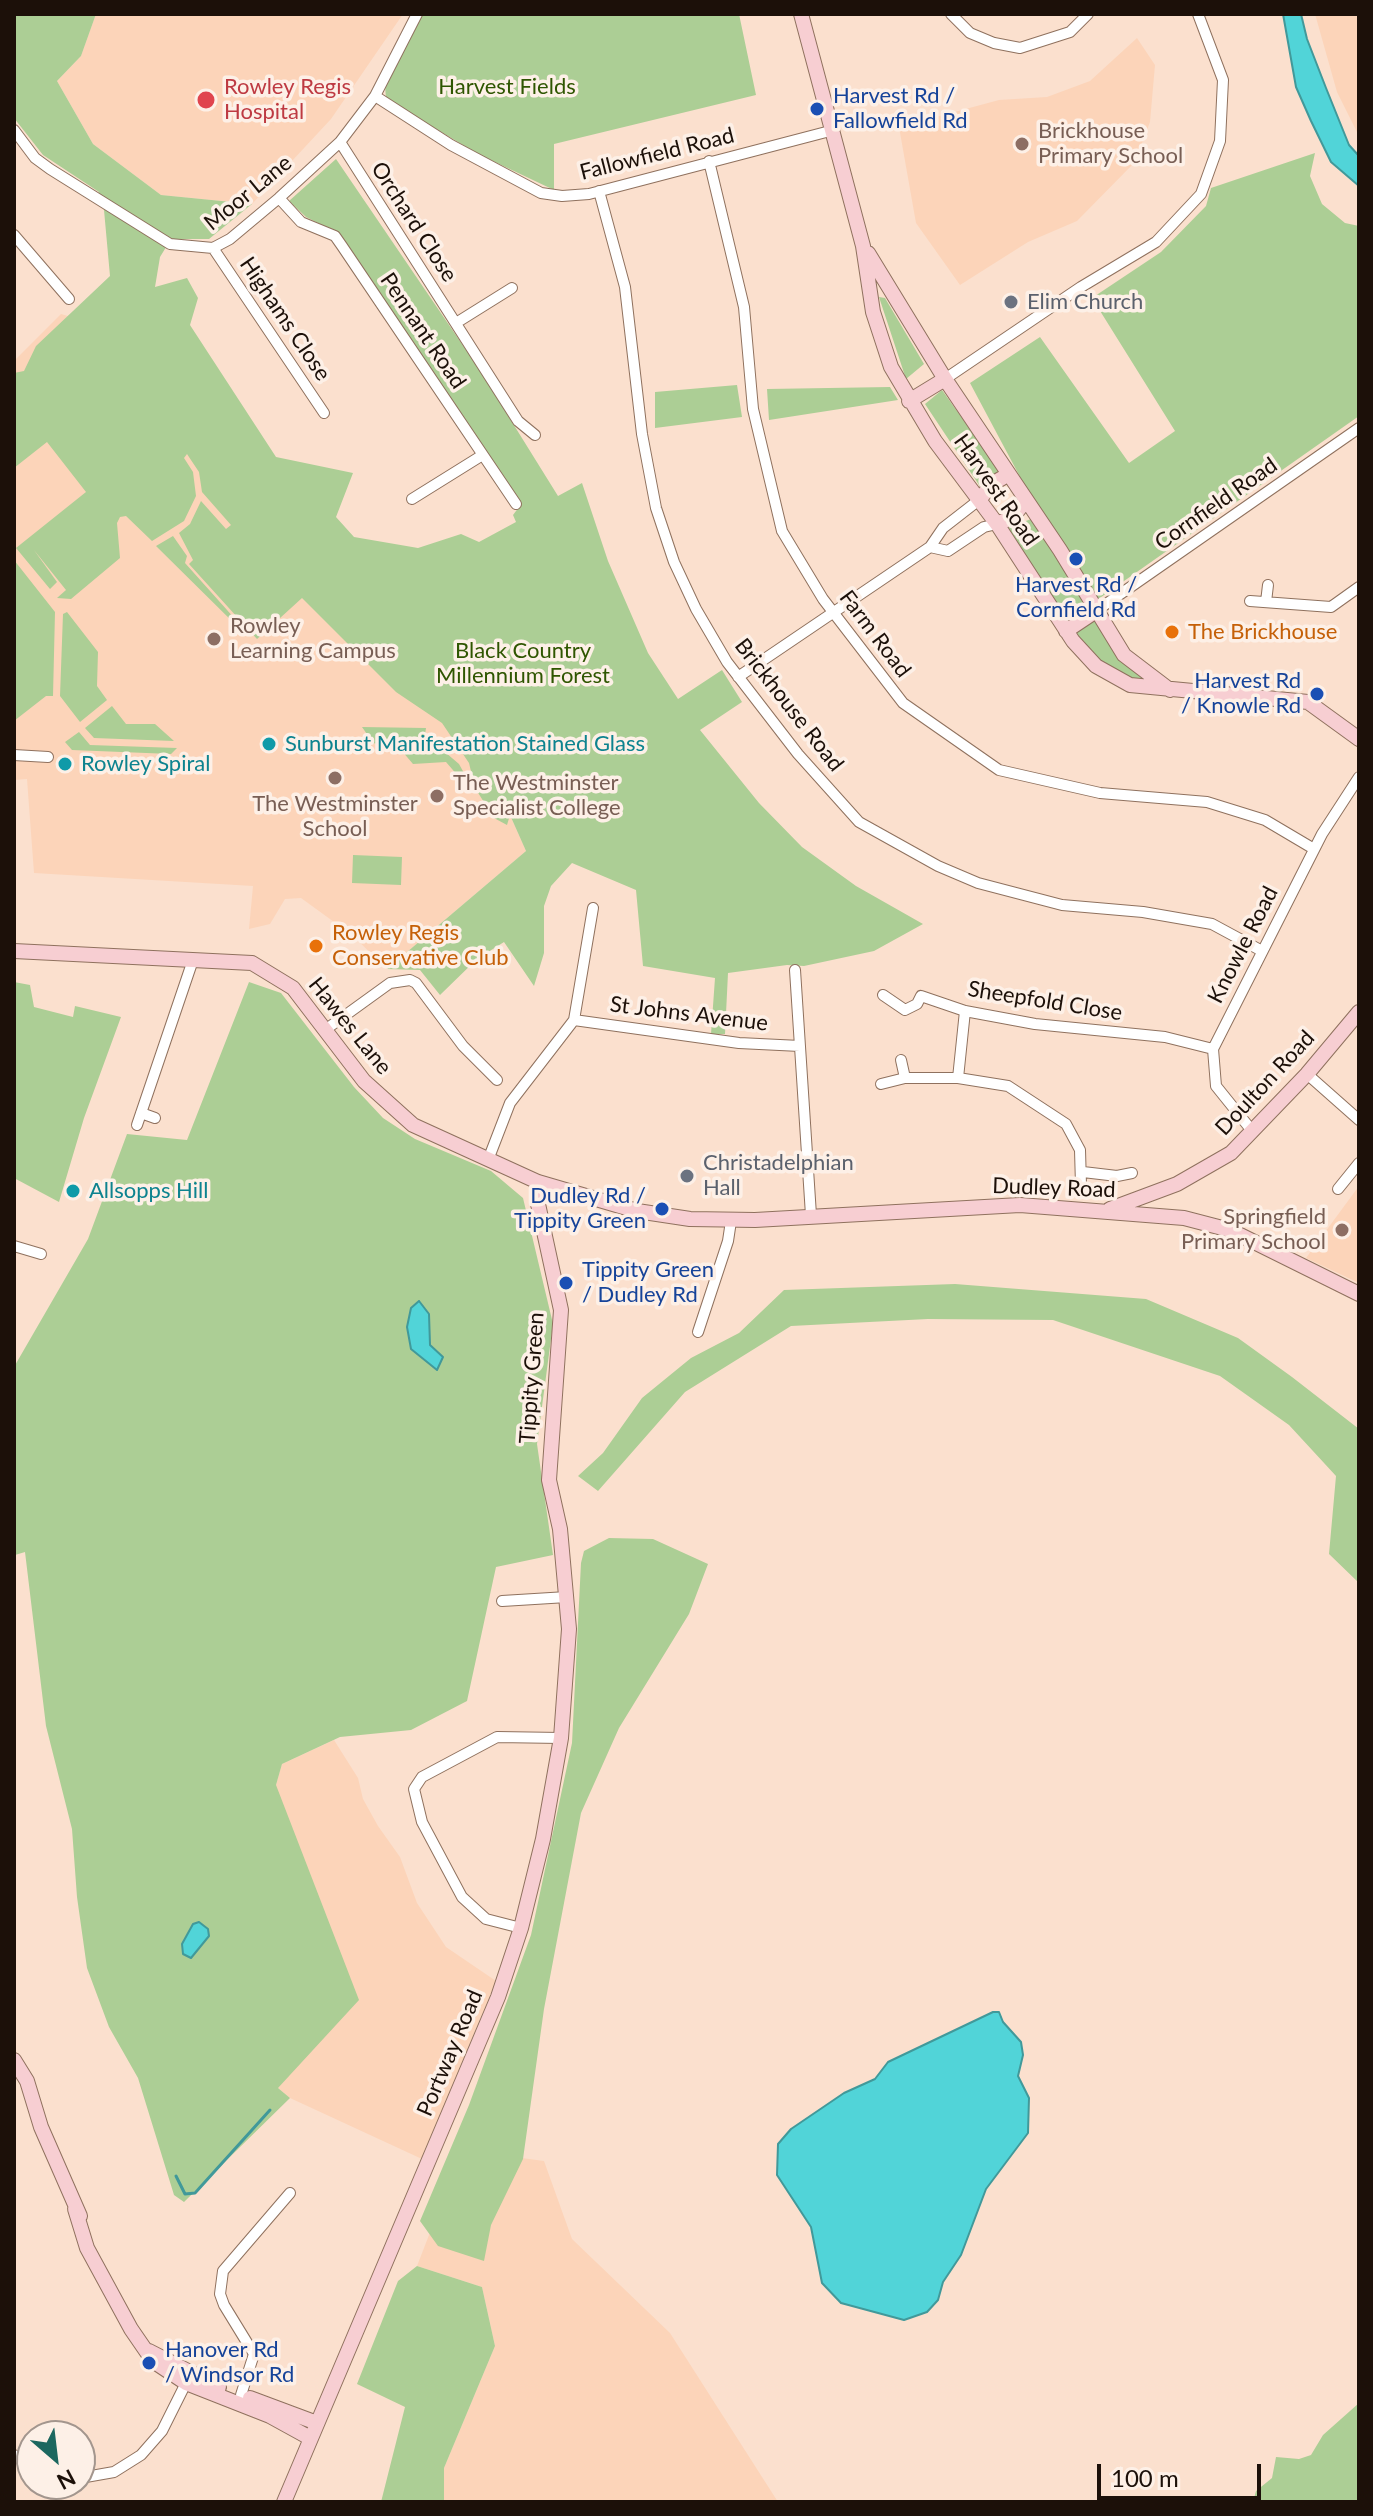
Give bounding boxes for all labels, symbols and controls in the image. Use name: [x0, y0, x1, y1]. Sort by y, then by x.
place label: Rowley Regis Hospital: [224, 74, 351, 126]
park label: Harvest Fields: [438, 74, 576, 100]
place label: Harvest Rd / Fallowfield Rd: [833, 83, 968, 134]
marker: Rowley Regis Hospital: [195, 89, 217, 111]
marker: Harvest Rd / Fallowfield Rd: [808, 100, 826, 118]
place label: Brickhouse Primary School: [1038, 118, 1183, 170]
street label: Fallowfield Road: [577, 122, 737, 186]
marker: Brickhouse Primary School: [1013, 135, 1031, 153]
street label: Moor Lane: [199, 150, 297, 236]
street label: Orchard Close: [365, 157, 463, 287]
street label: Highams Close: [234, 252, 336, 386]
street label: Pennant Road: [375, 268, 471, 394]
place label: Elim Church: [1027, 289, 1143, 315]
marker: Elim Church: [1002, 293, 1020, 311]
street label: Harvest Road: [948, 429, 1044, 551]
street label: Cornfield Road: [1150, 452, 1282, 556]
marker: Harvest Rd / Cornfield Rd: [1067, 550, 1085, 568]
place label: Harvest Rd / Cornfield Rd: [1015, 572, 1137, 624]
street label: Farm Road: [834, 585, 916, 683]
place label: Rowley Learning Campus: [230, 613, 396, 664]
place label: The Brickhouse: [1188, 619, 1337, 645]
marker: The Brickhouse: [1163, 623, 1181, 641]
marker: Rowley Learning Campus: [205, 630, 223, 648]
street label: Brickhouse Road: [729, 633, 849, 777]
park label: Black Country Millennium Forest: [436, 638, 610, 690]
place label: Harvest Rd / Knowle Rd: [1181, 668, 1301, 720]
marker: Harvest Rd / Knowle Rd: [1308, 685, 1326, 703]
place label: Sunburst Manifestation Stained Glass: [285, 731, 645, 757]
marker: Sunburst Manifestation Stained Glass: [260, 735, 278, 753]
place label: Rowley Spiral: [81, 751, 210, 777]
marker: Rowley Spiral: [56, 755, 74, 773]
marker: The Westminster School: [326, 769, 344, 787]
place label: The Westminster Specialist College: [453, 770, 621, 822]
marker: The Westminster Specialist College: [428, 787, 446, 805]
place label: The Westminster School: [252, 791, 418, 842]
street label: Knowle Road: [1202, 882, 1284, 1008]
place label: Rowley Regis Conservative Club: [332, 920, 509, 972]
marker: Rowley Regis Conservative Club: [307, 937, 325, 955]
street label: Hawes Lane: [303, 972, 397, 1080]
street label: Sheepfold Close: [966, 976, 1124, 1026]
street label: St Johns Avenue: [609, 991, 769, 1037]
street label: Doulton Road: [1210, 1025, 1320, 1141]
place label: Christadelphian Hall: [703, 1150, 854, 1202]
marker: Christadelphian Hall: [678, 1167, 696, 1185]
street label: Dudley Road: [992, 1173, 1116, 1203]
place label: Allsopps Hill: [89, 1178, 208, 1204]
marker: Allsopps Hill: [64, 1182, 82, 1200]
place label: Dudley Rd / Tippity Green: [514, 1183, 646, 1234]
marker: Dudley Rd / Tippity Green: [653, 1200, 671, 1218]
place label: Springfield Primary School: [1181, 1204, 1326, 1256]
marker: Springfield Primary School: [1333, 1221, 1351, 1239]
place label: Tippity Green / Dudley Rd: [582, 1257, 714, 1308]
marker: Tippity Green / Dudley Rd: [557, 1274, 575, 1292]
street label: Tippity Green: [514, 1311, 550, 1445]
street label: Portway Road: [412, 1986, 488, 2120]
place label: Hanover Rd / Windsor Rd: [165, 2337, 294, 2388]
marker: Hanover Rd / Windsor Rd: [140, 2354, 158, 2372]
north arrow: [16, 2420, 96, 2500]
scale bar: [1101, 2448, 1265, 2498]
text: 100 m: [1111, 2463, 1179, 2492]
text: N: [53, 2464, 80, 2496]

